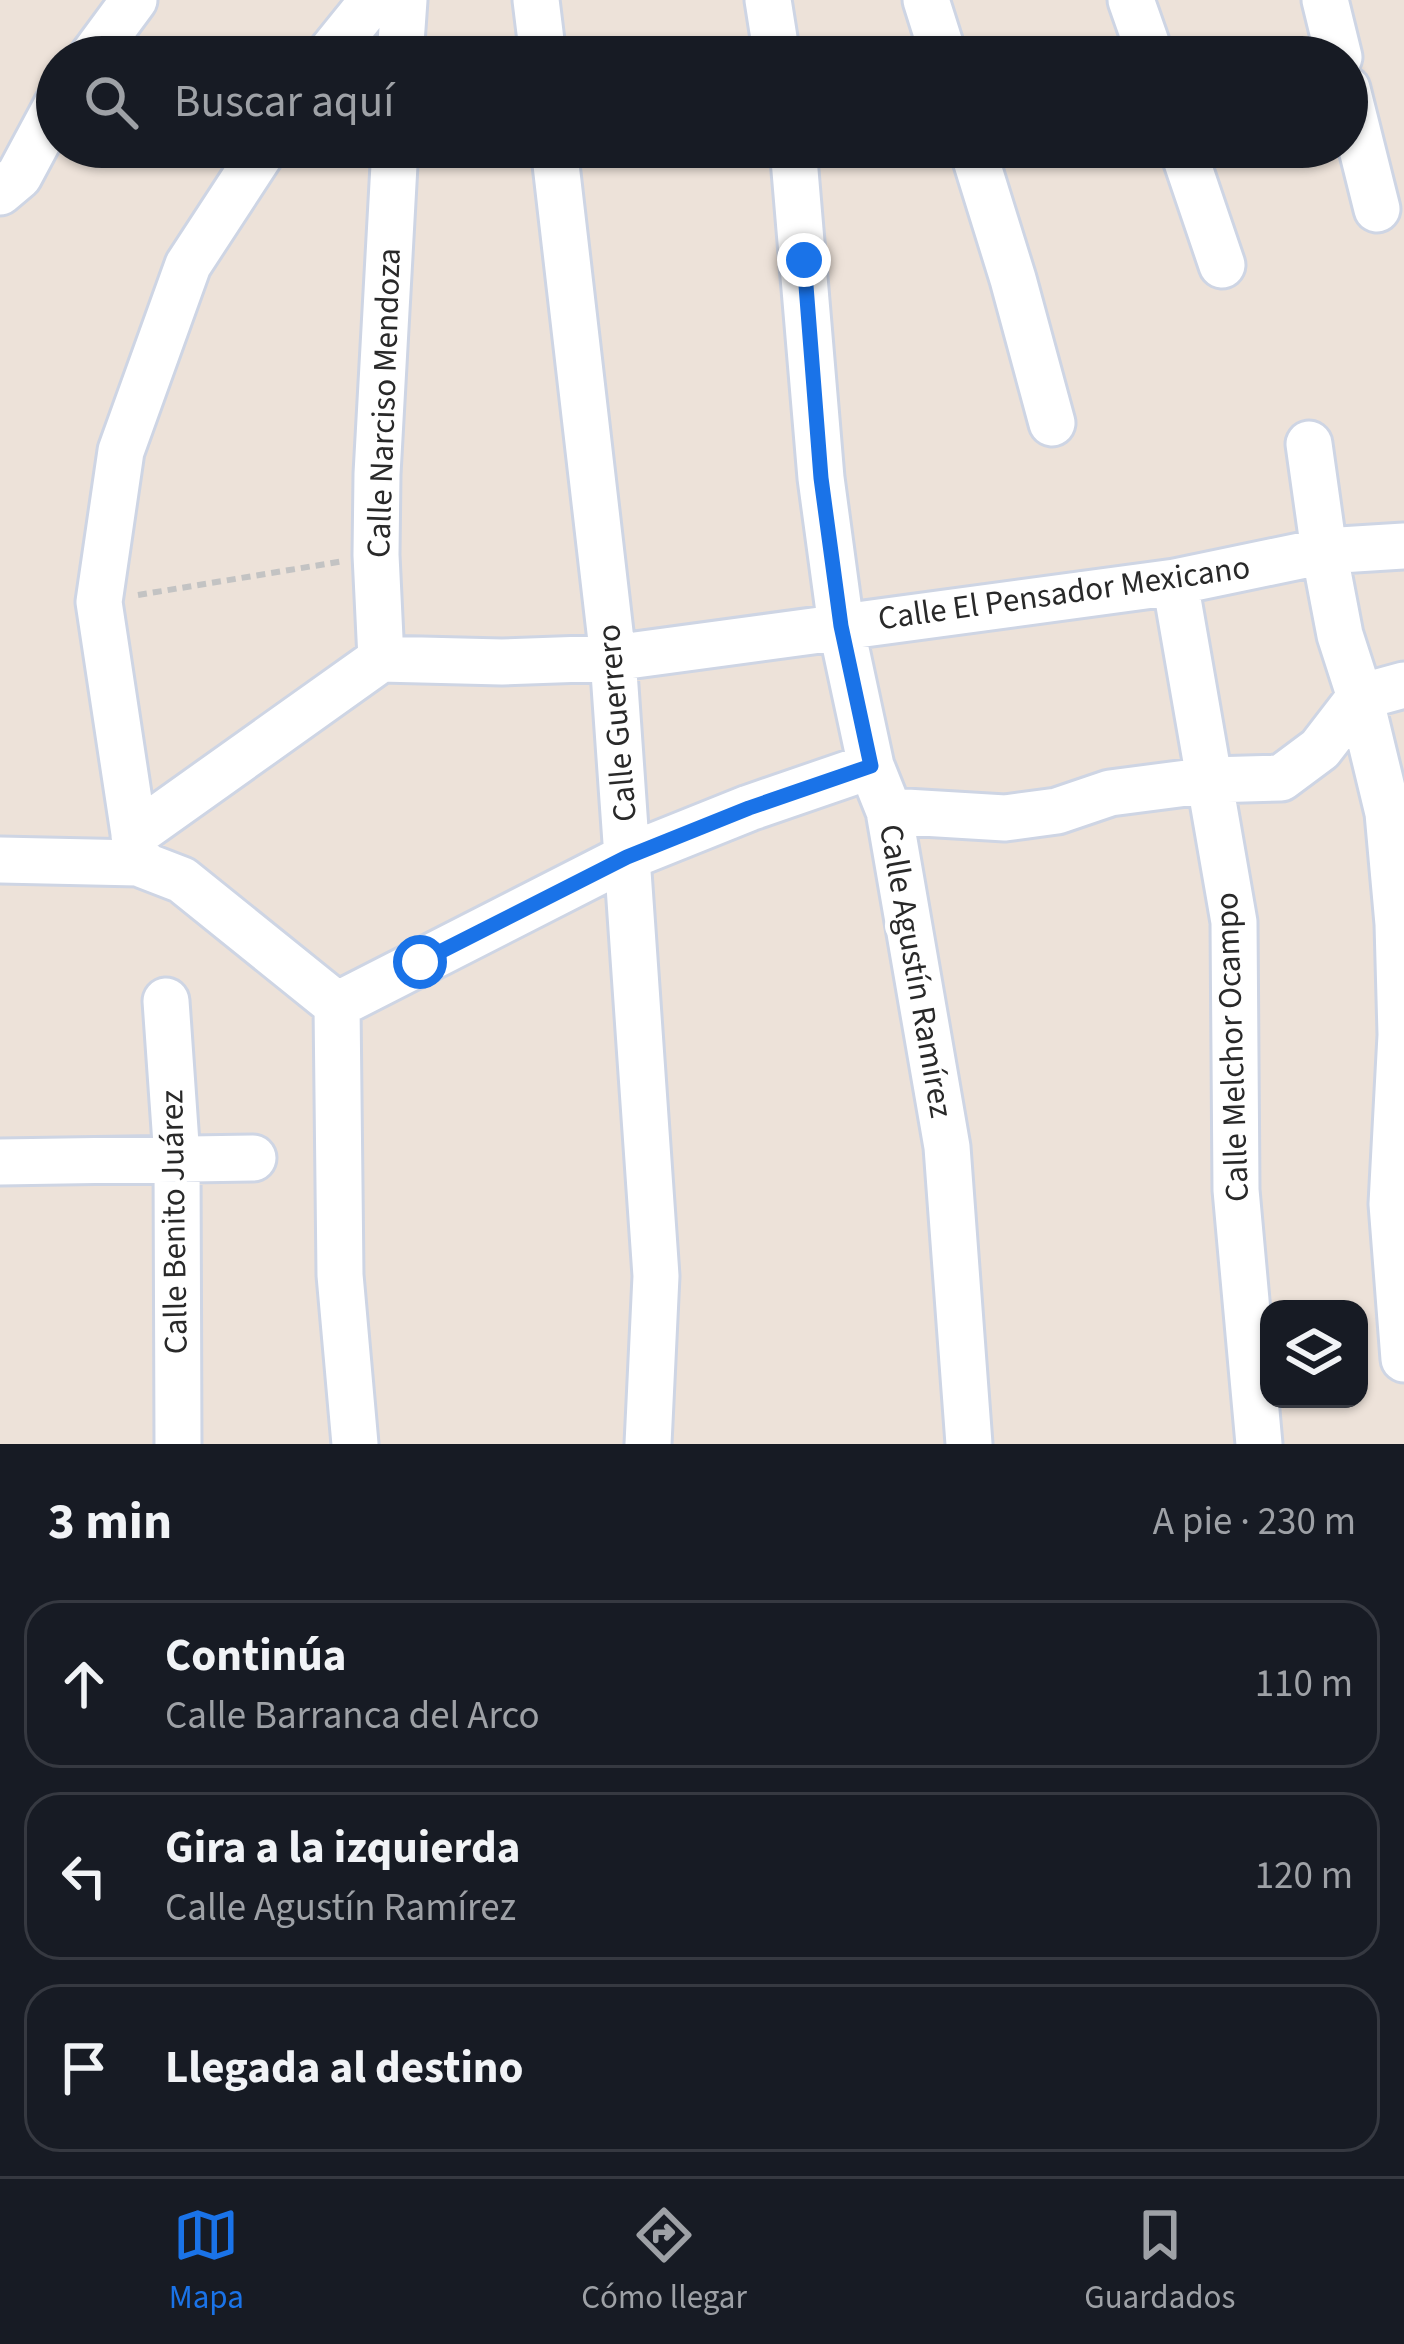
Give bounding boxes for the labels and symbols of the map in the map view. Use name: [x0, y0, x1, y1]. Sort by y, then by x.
route end: [777, 233, 831, 287]
street label: Calle Narciso Mendoza: [355, 247, 413, 559]
street label: Calle El Pensador Mexicano: [875, 544, 1253, 642]
street label: Calle Guerrero: [585, 622, 649, 824]
street label: Calle Agustín Ramírez: [867, 821, 965, 1121]
street label: Calle Melchor Ocampo: [1203, 891, 1261, 1203]
route start: [393, 935, 447, 989]
street label: Calle Benito Juárez: [148, 1089, 200, 1355]

